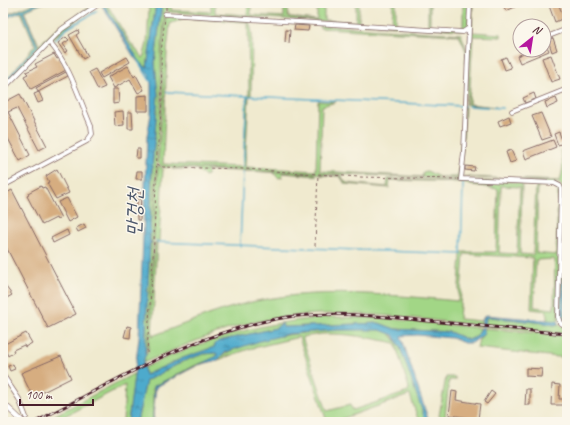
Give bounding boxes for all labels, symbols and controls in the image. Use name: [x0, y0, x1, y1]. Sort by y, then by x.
north arrow: [512, 18, 552, 58]
text: N: [531, 22, 545, 38]
water label: 만겅천: [121, 186, 147, 237]
scale bar: [20, 381, 93, 407]
text: 100 m: [26, 387, 53, 403]

